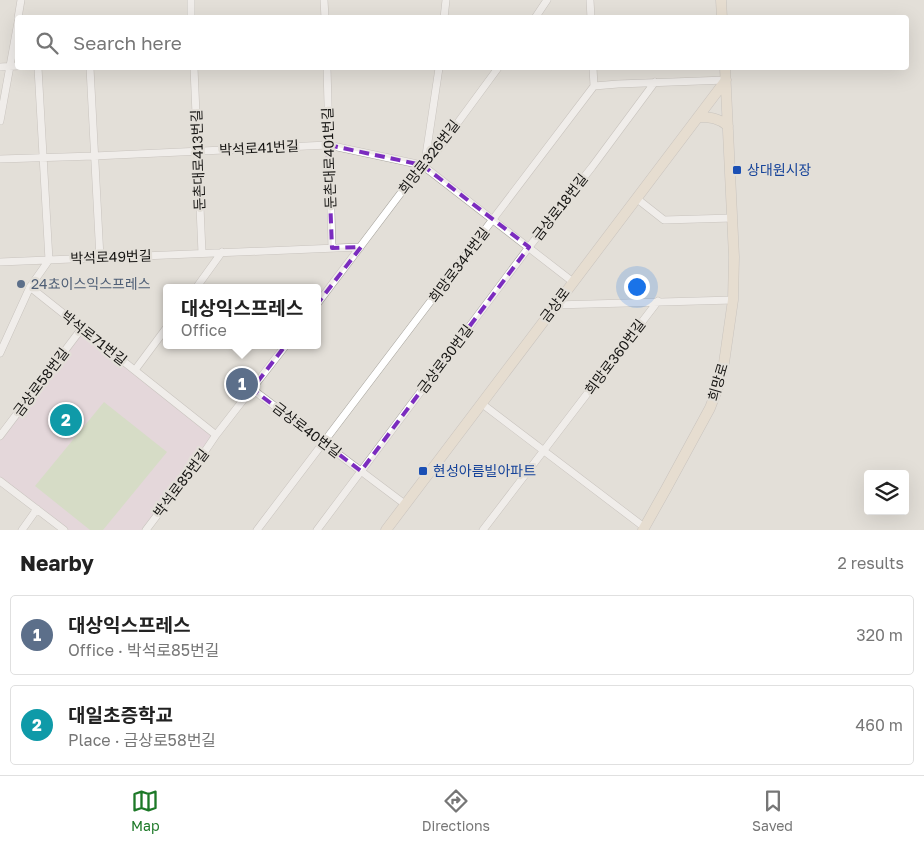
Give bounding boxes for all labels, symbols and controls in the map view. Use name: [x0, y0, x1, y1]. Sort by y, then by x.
search box: [15, 15, 909, 70]
icon: search: [33, 29, 61, 57]
text: Search here: [73, 31, 182, 54]
street label: 둔촌대로401번길: [318, 107, 339, 209]
street label: 둔촌대로413번길: [187, 109, 208, 211]
street label: 희망로326번길: [394, 116, 463, 197]
street label: 박석로41번길: [219, 137, 299, 158]
place label: 상대원시장: [747, 161, 812, 178]
marker: 상대원시장: [731, 164, 743, 176]
street label: 금상로18번길: [528, 170, 591, 243]
street label: 희망로344번길: [425, 224, 492, 306]
street label: 박석로49번길: [70, 247, 152, 266]
your location: [624, 274, 650, 300]
place label: 24쵸이스익스프레스: [31, 275, 151, 292]
marker: 24쵸이스익스프레스: [15, 278, 27, 290]
popup: [163, 284, 321, 349]
street label: 금상로: [536, 284, 573, 325]
text: 대상익스프레스: [181, 296, 303, 319]
street label: 박석로71번길: [58, 307, 131, 369]
street label: 희망로360번길: [581, 316, 648, 398]
text: Office: [181, 320, 227, 340]
street label: 금상로30번길: [413, 321, 476, 396]
street label: 금상로58번길: [9, 344, 72, 419]
street label: 희망로: [704, 361, 731, 403]
pin: 1: [226, 365, 258, 403]
street label: 금상로40번길: [270, 398, 345, 461]
pin: 2: [50, 401, 82, 439]
street label: 박석로85번길: [149, 445, 212, 520]
place label: 현성아름빌아파트: [433, 462, 536, 479]
marker: 현성아름빌아파트: [417, 465, 429, 477]
map controls: [864, 470, 909, 515]
button: layers: [864, 470, 909, 515]
text: Nearby: [20, 550, 94, 576]
text: 2 results: [838, 553, 904, 573]
text: 대상익스프레스: [68, 613, 190, 636]
text: 1: [33, 625, 41, 645]
text: 320 m: [856, 625, 903, 645]
text: Office · 박석로85번길: [68, 640, 219, 660]
text: 대일초증학교: [68, 703, 173, 726]
text: 2: [32, 715, 42, 735]
text: 460 m: [855, 715, 903, 735]
text: Place · 금상로58번길: [68, 730, 216, 750]
tab: Map: [131, 787, 160, 834]
tab: Directions: [422, 787, 490, 834]
tab: Saved: [752, 787, 793, 834]

